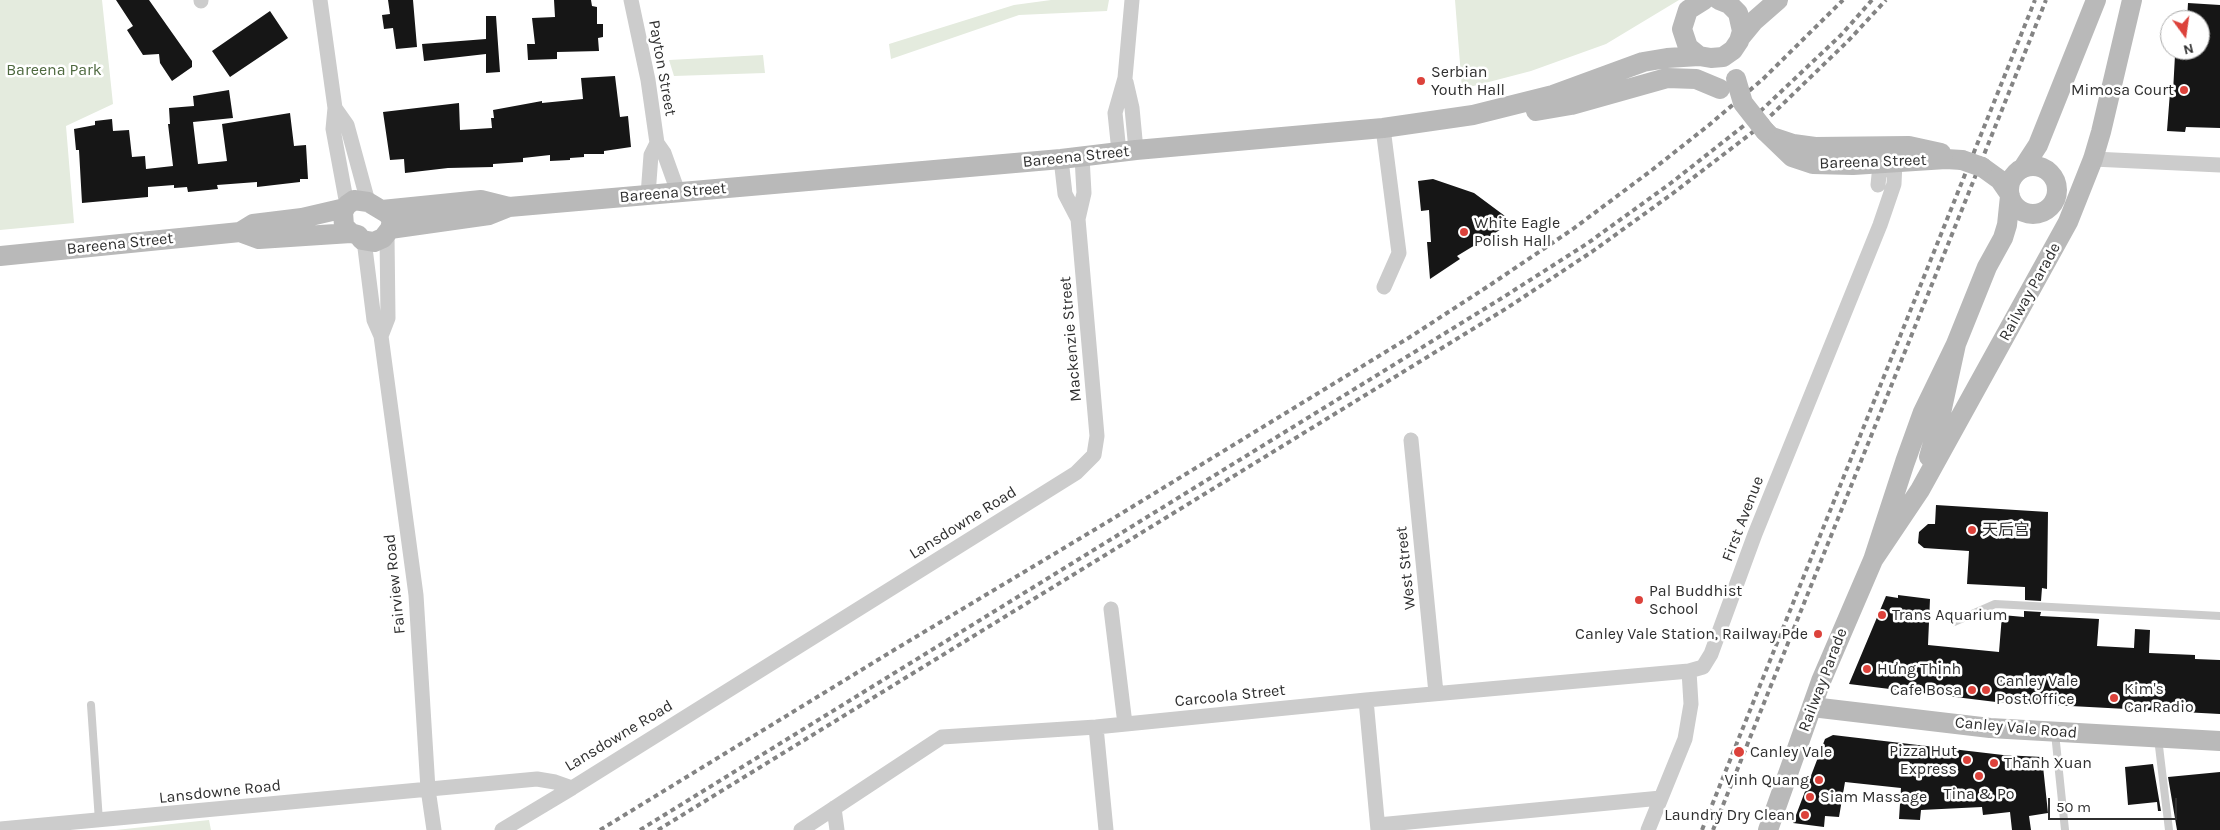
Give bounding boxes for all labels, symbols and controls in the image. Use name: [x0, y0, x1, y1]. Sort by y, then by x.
north arrow: [2160, 10, 2210, 60]
street label: Payton Street: [644, 18, 680, 118]
text: N: [2182, 40, 2195, 59]
park label: Bareena Park: [6, 60, 102, 80]
place label: Serbian Youth Hall: [1431, 62, 1505, 100]
marker: Serbian Youth Hall: [1415, 75, 1427, 87]
place label: Mimosa Court: [2071, 80, 2174, 100]
marker: Mimosa Court: [2178, 84, 2190, 96]
street label: Bareena Street: [1022, 142, 1130, 172]
street label: Bareena Street: [1819, 151, 1927, 173]
street label: Bareena Street: [619, 179, 727, 207]
place label: White Eagle Polish Hall: [1474, 213, 1560, 251]
marker: White Eagle Polish Hall: [1458, 226, 1470, 238]
street label: Bareena Street: [66, 229, 174, 259]
street label: Railway Parade: [1995, 239, 2065, 345]
street label: Mackenzie Street: [1056, 276, 1086, 402]
street label: First Avenue: [1718, 474, 1768, 564]
street label: Lansdowne Road: [906, 482, 1020, 564]
place label: 天后宫: [1982, 520, 2030, 540]
marker: 天后宫: [1966, 524, 1978, 536]
street label: West Street: [1392, 525, 1420, 611]
street label: Fairview Road: [380, 533, 410, 635]
place label: Pal Buddhist School: [1649, 581, 1742, 619]
marker: Pal Buddhist School: [1633, 594, 1645, 606]
place label: Trans Aquarium: [1892, 605, 2008, 625]
marker: Trans Aquarium: [1876, 609, 1888, 621]
place label: Canley Vale Station, Railway Pde: [1575, 624, 1808, 644]
street label: Railway Parade: [1794, 625, 1852, 735]
marker: Canley Vale Station, Railway Pde: [1812, 628, 1824, 640]
place label: Hưng Thịnh: [1877, 659, 1961, 679]
marker: Hưng Thịnh: [1861, 663, 1873, 675]
place label: Canley Vale Post Office: [1996, 671, 2078, 709]
place label: Kim's Car Radio: [2124, 679, 2194, 717]
place label: Cafe Bosa: [1890, 680, 1962, 700]
street label: Carcoola Street: [1174, 681, 1286, 711]
marker: Cafe Bosa: [1966, 684, 1978, 696]
marker: Canley Vale Post Office: [1980, 684, 1992, 696]
marker: Kim's Car Radio: [2108, 692, 2120, 704]
street label: Lansdowne Road: [561, 696, 677, 776]
street label: Canley Vale Road: [1954, 713, 2078, 743]
place label: Pizza Hut Express: [1889, 741, 1957, 779]
place label: Canley Vale: [1750, 742, 1832, 762]
marker: Canley Vale: [1732, 745, 1746, 759]
place label: Thanh Xuan: [2004, 753, 2092, 773]
marker: Pizza Hut Express: [1961, 754, 1973, 766]
marker: Thanh Xuan: [1988, 757, 2000, 769]
place label: Vinh Quang: [1725, 770, 1809, 790]
marker: Tina & Po: [1973, 770, 1985, 782]
marker: Vinh Quang: [1813, 774, 1825, 786]
street label: Lansdowne Road: [158, 776, 282, 808]
place label: Tina & Po: [1943, 784, 2015, 804]
place label: Siam Massage: [1820, 787, 1927, 807]
scale bar: [2050, 788, 2179, 820]
marker: Siam Massage: [1804, 791, 1816, 803]
text: 50 m: [2056, 798, 2091, 816]
place label: Laundry Dry Clean: [1664, 805, 1795, 825]
marker: Laundry Dry Clean: [1799, 809, 1811, 821]

